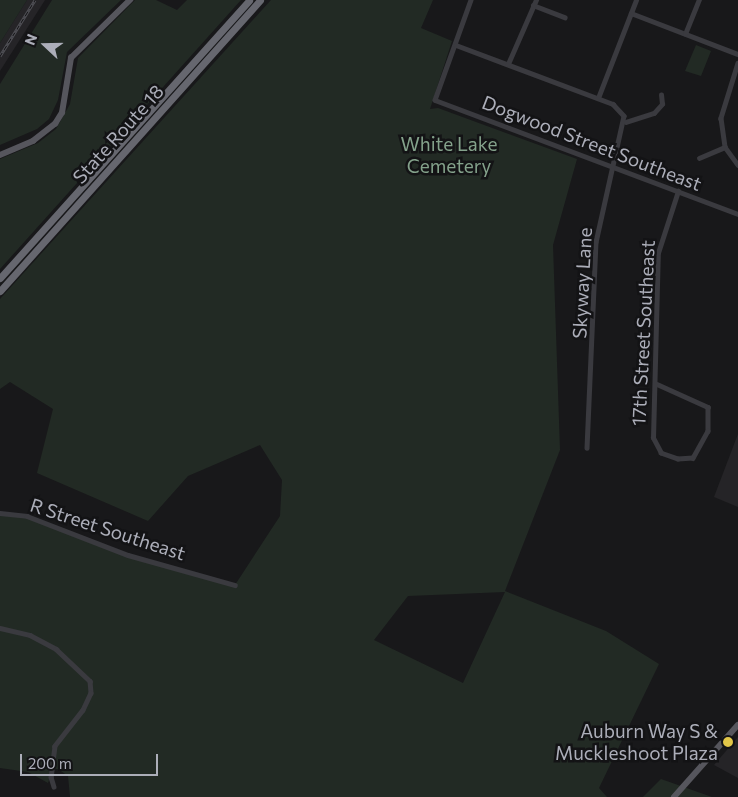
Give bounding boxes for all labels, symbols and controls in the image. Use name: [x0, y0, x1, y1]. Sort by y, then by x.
north arrow: [20, 20, 70, 70]
text: N: [21, 31, 40, 47]
street label: State Route 18: [68, 80, 168, 188]
street label: Dogwood Street Southeast: [479, 91, 705, 195]
park label: White Lake Cemetery: [400, 133, 498, 177]
street label: Skyway Lane: [568, 227, 596, 339]
street label: 17th Street Southeast: [627, 240, 659, 426]
street label: R Street Southeast: [28, 493, 188, 565]
place label: Auburn Way S & Muckleshoot Plaza: [555, 720, 718, 764]
marker: Auburn Way S & Muckleshoot Plaza: [722, 736, 734, 748]
scale bar: [22, 744, 160, 776]
text: 200 m: [28, 754, 72, 772]

